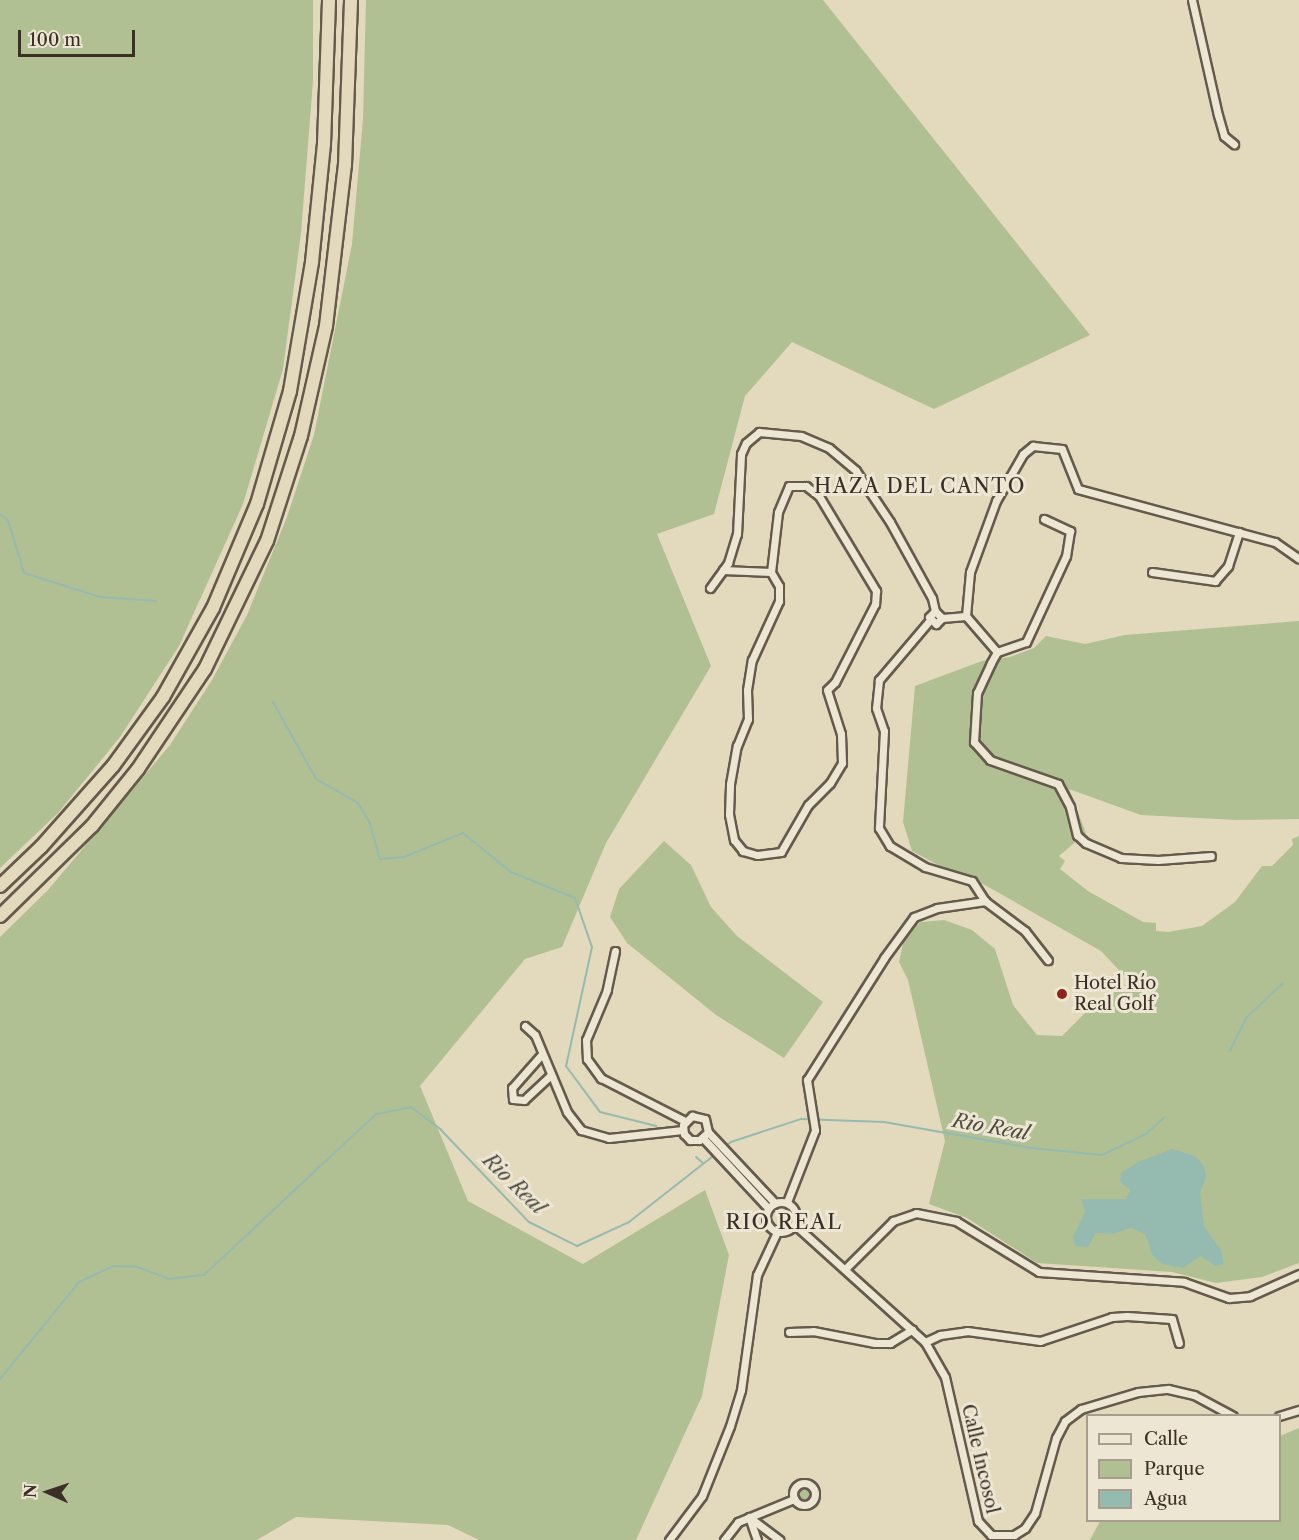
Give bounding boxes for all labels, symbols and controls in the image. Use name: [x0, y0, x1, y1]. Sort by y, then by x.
scale bar: [21, 18, 138, 56]
text: 100 m: [29, 29, 81, 51]
district label: HAZA DEL CANTO: [813, 474, 1027, 498]
place label: Hotel Río Real Golf: [1074, 973, 1156, 1016]
marker: Hotel Río Real Golf: [1055, 987, 1069, 1001]
water label: Rio Real: [951, 1108, 1031, 1146]
water label: Rio Real: [478, 1148, 550, 1220]
district label: RIO REAL: [725, 1209, 843, 1235]
street label: Calle Incosol: [957, 1402, 1003, 1516]
legend: [1086, 1414, 1281, 1522]
text: Calle: [1144, 1428, 1188, 1450]
text: Parque: [1144, 1458, 1205, 1480]
north arrow: [18, 1462, 78, 1522]
text: N: [20, 1484, 40, 1499]
text: Agua: [1144, 1488, 1187, 1510]

